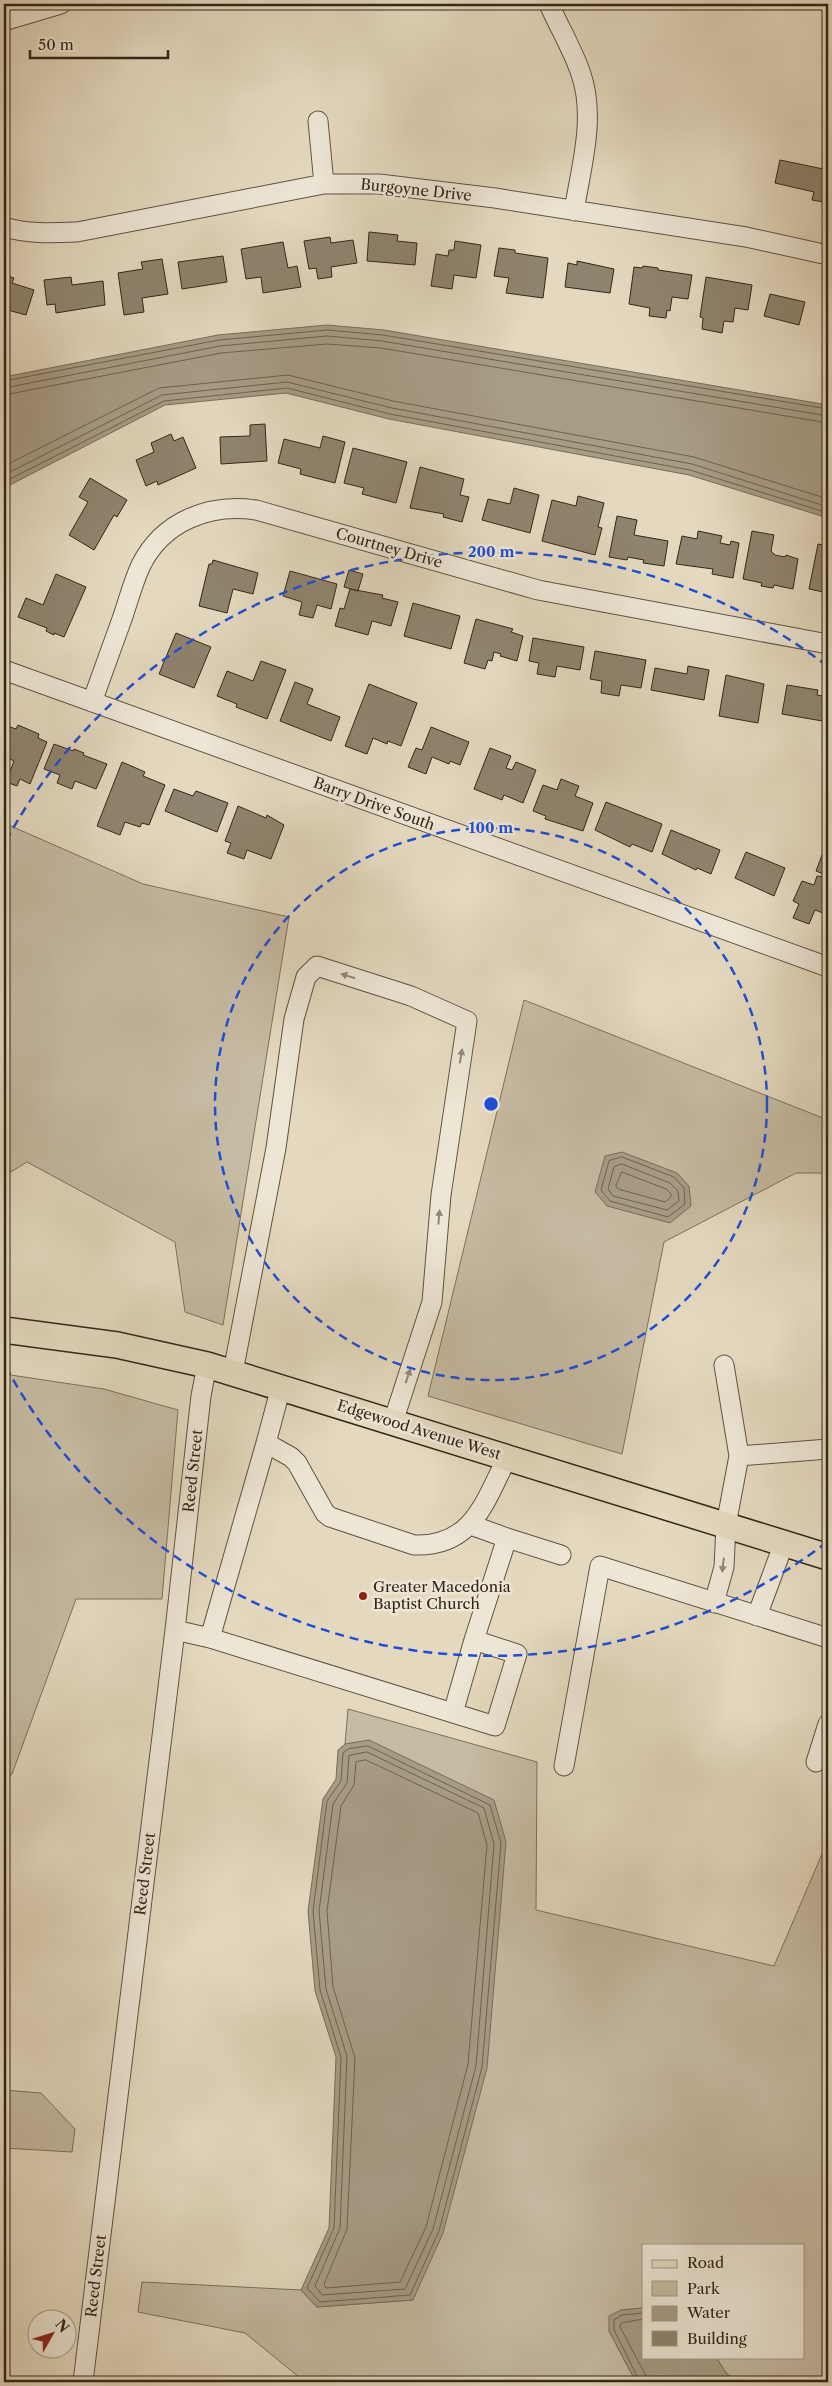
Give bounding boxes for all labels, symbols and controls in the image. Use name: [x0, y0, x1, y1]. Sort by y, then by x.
scale bar: [30, 28, 168, 60]
text: 50 m: [38, 35, 74, 54]
street label: Burgoyne Drive: [360, 174, 473, 205]
street label: Courtney Drive: [334, 523, 445, 572]
text: 200 m: [468, 542, 514, 561]
street label: Barry Drive South: [311, 773, 438, 835]
text: 100 m: [469, 818, 513, 837]
one-way arrow: [341, 971, 356, 979]
one-way arrow: [458, 1048, 466, 1064]
centre of rings: [482, 1095, 500, 1113]
one-way arrow: [435, 1209, 443, 1225]
one-way arrow: [404, 1368, 412, 1383]
street label: Edgewood Avenue West: [335, 1396, 504, 1464]
street label: Reed Street: [179, 1428, 206, 1513]
one-way arrow: [719, 1557, 727, 1573]
place label: Greater Macedonia Baptist Church: [373, 1577, 511, 1613]
marker: Greater Macedonia Baptist Church: [357, 1590, 369, 1602]
street label: Reed Street: [130, 1831, 159, 1916]
street label: Reed Street: [81, 2233, 110, 2318]
legend: [642, 2244, 804, 2358]
text: Road: [687, 2253, 724, 2272]
text: Park: [687, 2279, 721, 2298]
text: Water: [686, 2303, 731, 2322]
north arrow: [28, 2308, 78, 2358]
text: N: [51, 2315, 73, 2336]
text: Building: [687, 2329, 747, 2348]

